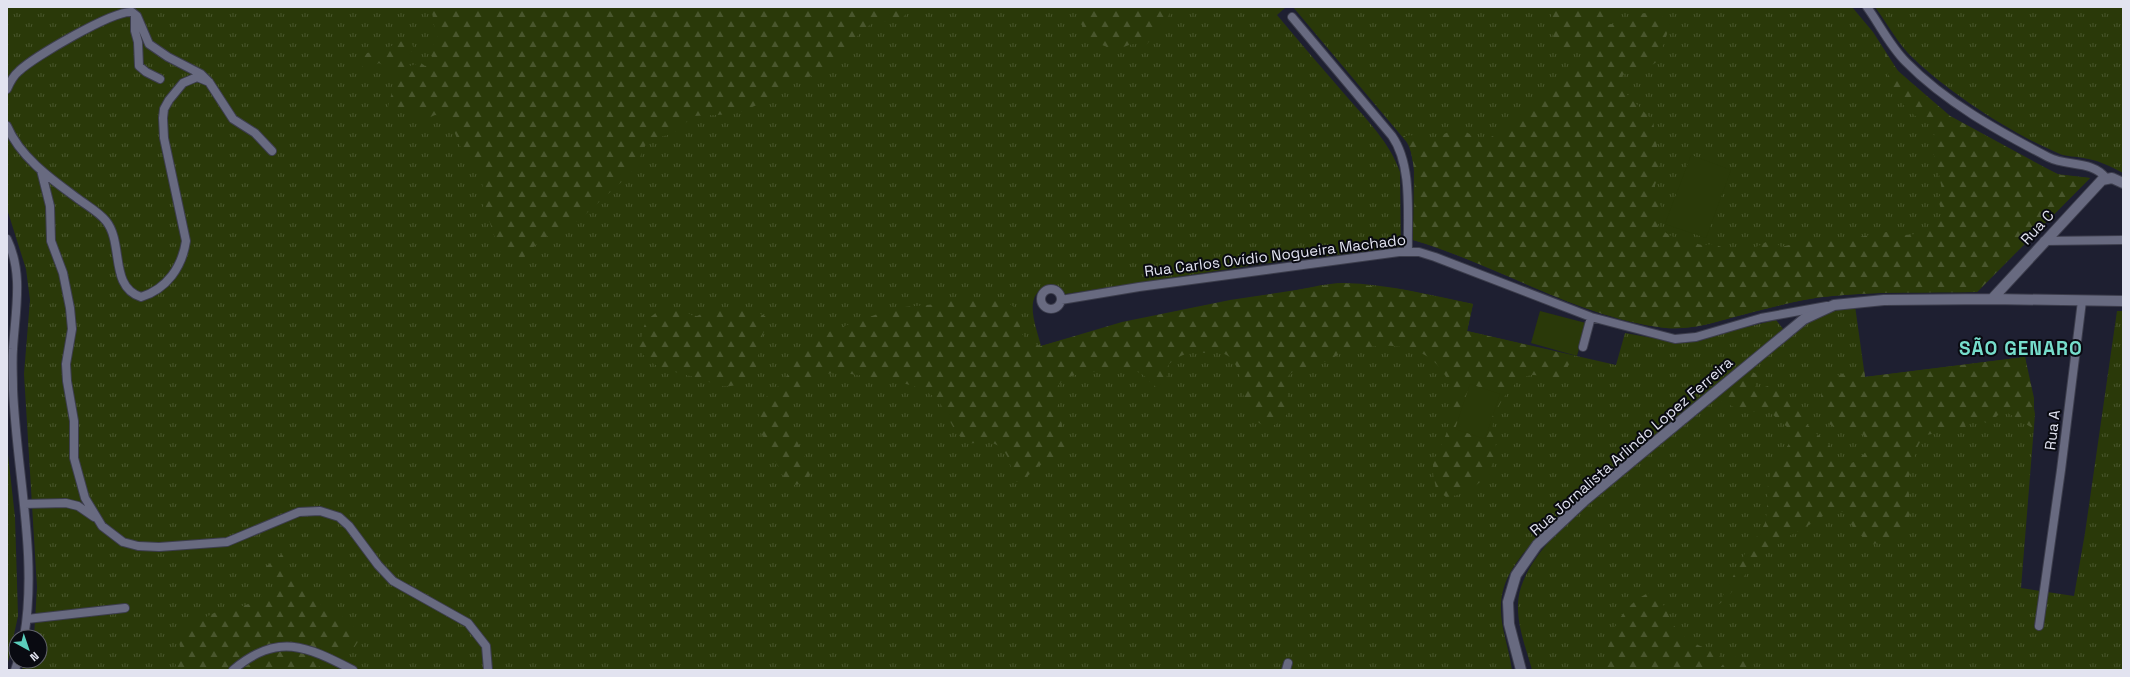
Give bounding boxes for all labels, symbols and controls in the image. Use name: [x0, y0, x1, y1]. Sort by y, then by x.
street label: Rua C: [2016, 206, 2058, 248]
street label: Rua Carlos Ovídio Nogueira Machado: [1143, 230, 1407, 280]
district label: SÃO GENARO: [1959, 336, 2083, 361]
street label: Rua Jornalista Arlindo Lopez Ferreira: [1526, 352, 1737, 539]
street label: Rua A: [2040, 408, 2064, 451]
north arrow: [8, 629, 48, 669]
text: N: [27, 649, 42, 664]

